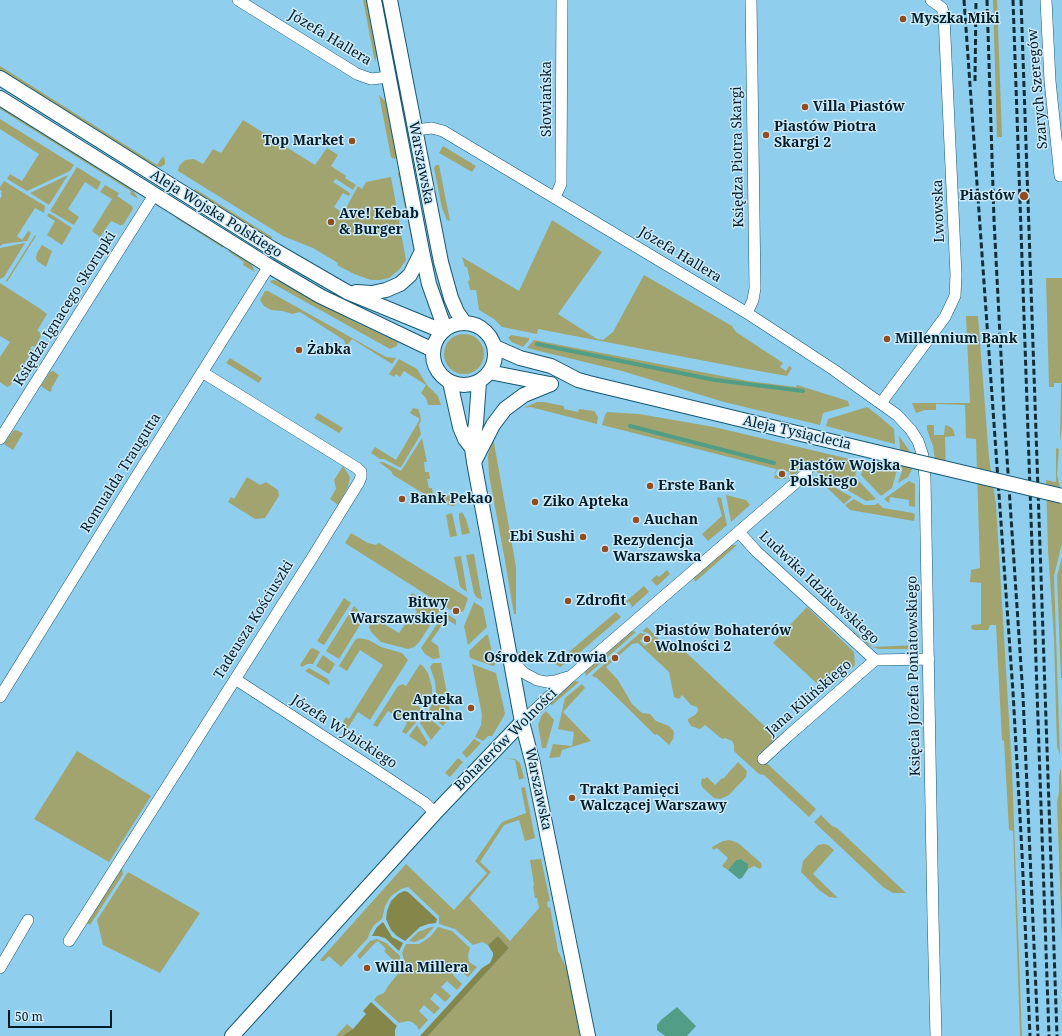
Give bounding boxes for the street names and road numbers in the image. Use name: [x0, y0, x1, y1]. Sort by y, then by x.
street label: Józefa Hallera: [285, 7, 375, 69]
street label: Szarych Szeregów: [1024, 28, 1052, 150]
street label: Słowiańska: [539, 61, 555, 137]
street label: Księdza Piotra Skargi: [728, 86, 748, 228]
street label: Warszawska: [405, 120, 437, 206]
street label: Aleja Wojska Polskiego: [147, 166, 285, 262]
street label: Lwowska: [930, 179, 948, 243]
street label: Józefa Hallera: [635, 224, 725, 286]
street label: Księdza Ignacego Skorupki: [10, 229, 120, 389]
street label: Romualda Traugutta: [77, 410, 165, 536]
street label: Aleja Tysiąclecia: [741, 412, 853, 454]
street label: Ludwika Idzikowskiego: [756, 528, 882, 648]
street label: Tadeusza Kościuszki: [211, 558, 297, 682]
street label: Księcia Józefa Poniatowskiego: [904, 576, 924, 776]
street label: Jana Kilińskiego: [763, 656, 855, 740]
street label: Bohaterów Wolności: [451, 685, 561, 795]
street label: Józefa Wybickiego: [288, 692, 400, 772]
street label: Warszawska: [521, 746, 555, 832]

